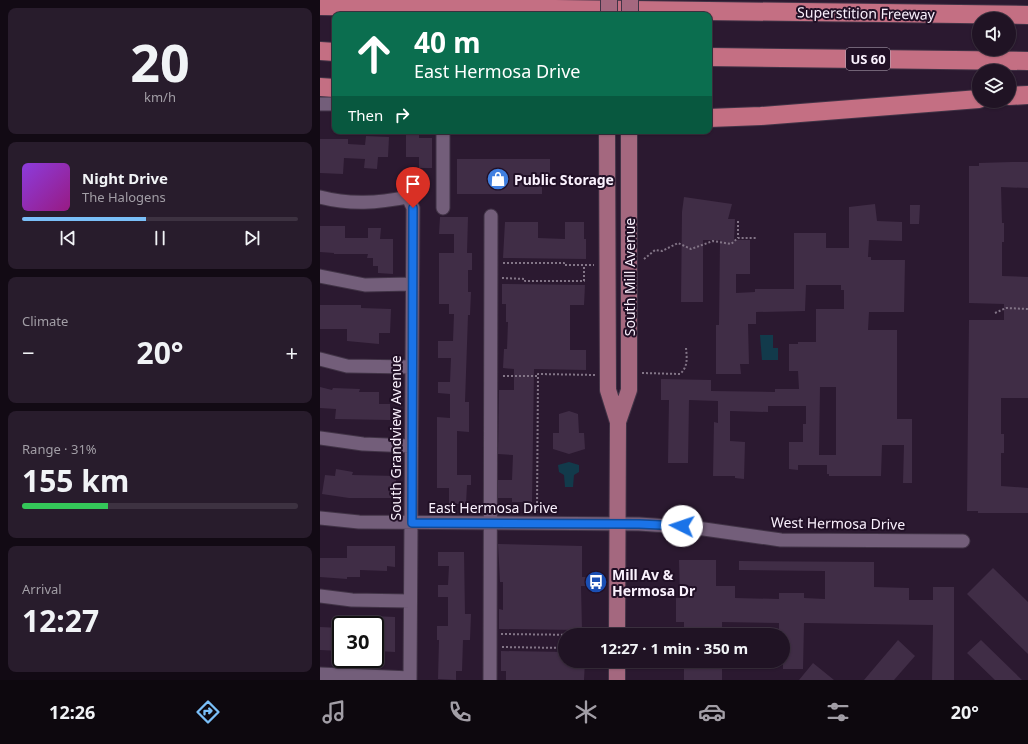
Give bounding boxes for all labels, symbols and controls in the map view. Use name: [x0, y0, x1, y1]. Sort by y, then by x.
street label: Superstition Freeway: [797, 2, 936, 24]
map controls: [972, 12, 1016, 108]
button: sound: [972, 12, 1016, 56]
text: 40 m: [414, 23, 481, 61]
text: 20: [130, 26, 190, 97]
icon: ahead: [348, 28, 400, 80]
road number: US 60: [846, 48, 890, 70]
text: East Hermosa Drive: [414, 59, 580, 83]
button: layers: [972, 64, 1016, 108]
text: km/h: [144, 88, 176, 106]
icon: right: [391, 104, 413, 126]
text: Then: [348, 105, 383, 125]
shop icon: Public Storage: [485, 166, 511, 192]
pin: [396, 167, 430, 208]
text: Night Drive: [82, 168, 168, 188]
place label: Public Storage: [514, 170, 614, 189]
icon: arrive: [402, 173, 424, 195]
text: The Halogens: [82, 188, 166, 206]
street label: South Mill Avenue: [620, 218, 639, 336]
icon: previous: [57, 227, 79, 249]
icon: pause: [149, 227, 171, 249]
icon: next: [241, 227, 263, 249]
text: Climate: [22, 312, 68, 330]
text: 20°: [136, 332, 184, 373]
text: −: [22, 337, 35, 367]
text: +: [285, 337, 298, 367]
street label: South Grandview Avenue: [386, 355, 405, 521]
text: Range · 31%: [22, 440, 97, 458]
text: 155 km: [22, 460, 129, 501]
street label: East Hermosa Drive: [428, 498, 558, 517]
position arrow: [661, 505, 703, 547]
street label: West Hermosa Drive: [771, 512, 905, 534]
place label: Mill Av & Hermosa Dr: [612, 565, 696, 600]
bus stop icon: Mill Av & Hermosa Dr: [583, 569, 609, 595]
text: Arrival: [22, 580, 62, 598]
text: 12:27: [22, 600, 99, 641]
speed limit sign: 30: [332, 616, 384, 668]
text: 12:27 · 1 min · 350 m: [600, 638, 748, 658]
icon: directions: [194, 698, 222, 726]
icon: music: [320, 698, 348, 726]
icon: phone: [446, 698, 474, 726]
icon: climate: [572, 698, 600, 726]
icon: car: [698, 698, 726, 726]
icon: filters: [824, 698, 852, 726]
text: 12:26: [49, 700, 95, 724]
text: 20°: [951, 700, 979, 724]

